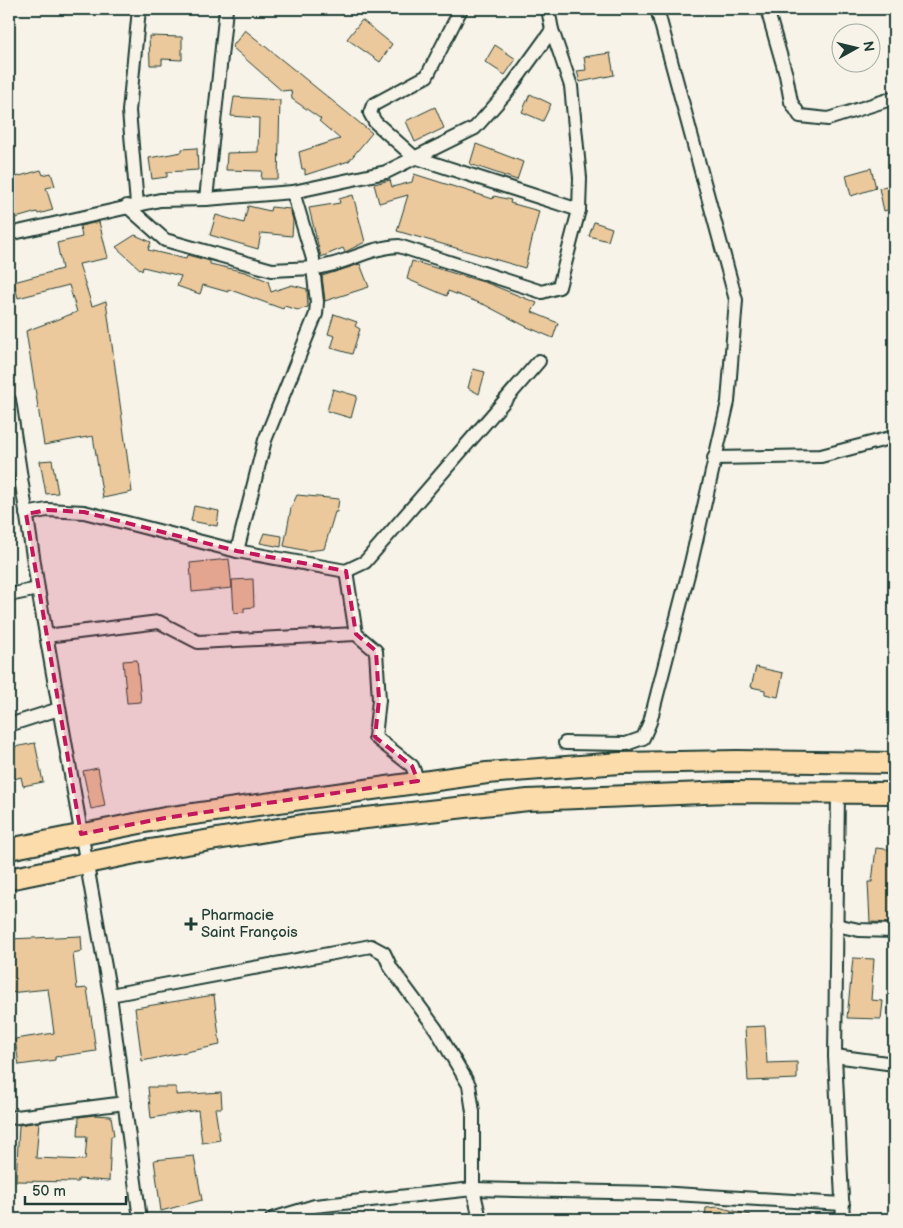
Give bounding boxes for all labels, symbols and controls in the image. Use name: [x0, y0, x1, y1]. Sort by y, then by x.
north arrow: [830, 22, 880, 72]
text: N: [859, 40, 878, 53]
place label: Pharmacie Saint François: [201, 906, 298, 942]
marker: Pharmacie Saint François: [185, 918, 197, 930]
scale bar: [25, 1173, 126, 1205]
text: 50 m: [32, 1182, 66, 1201]

